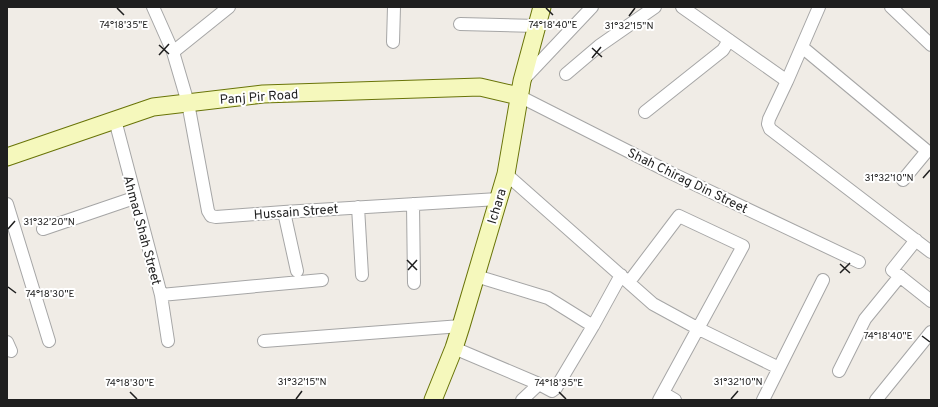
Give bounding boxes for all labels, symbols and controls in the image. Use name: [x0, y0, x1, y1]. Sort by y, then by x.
text: 74°18'35"E: [100, 19, 148, 32]
text: 74°18'40"E: [528, 19, 578, 32]
text: 31°32'15"N: [605, 20, 653, 33]
street label: Panj Pir Road: [219, 87, 299, 109]
street label: Shah Chirag Din Street: [624, 146, 750, 218]
text: 31°32'10"N: [864, 172, 914, 185]
street label: Ahmad Shah Street: [119, 174, 163, 287]
street label: Ichara: [485, 187, 511, 226]
street label: Hussain Street: [253, 202, 339, 224]
text: 31°32'20"N: [23, 216, 75, 229]
text: 74°18'30"E: [26, 288, 74, 301]
text: 74°18'40"E: [863, 330, 913, 343]
text: 31°32'15"N: [278, 376, 326, 389]
text: 31°32'10"N: [713, 376, 763, 389]
text: 74°18'30"E: [106, 377, 154, 390]
text: 74°18'35"E: [535, 377, 583, 390]

